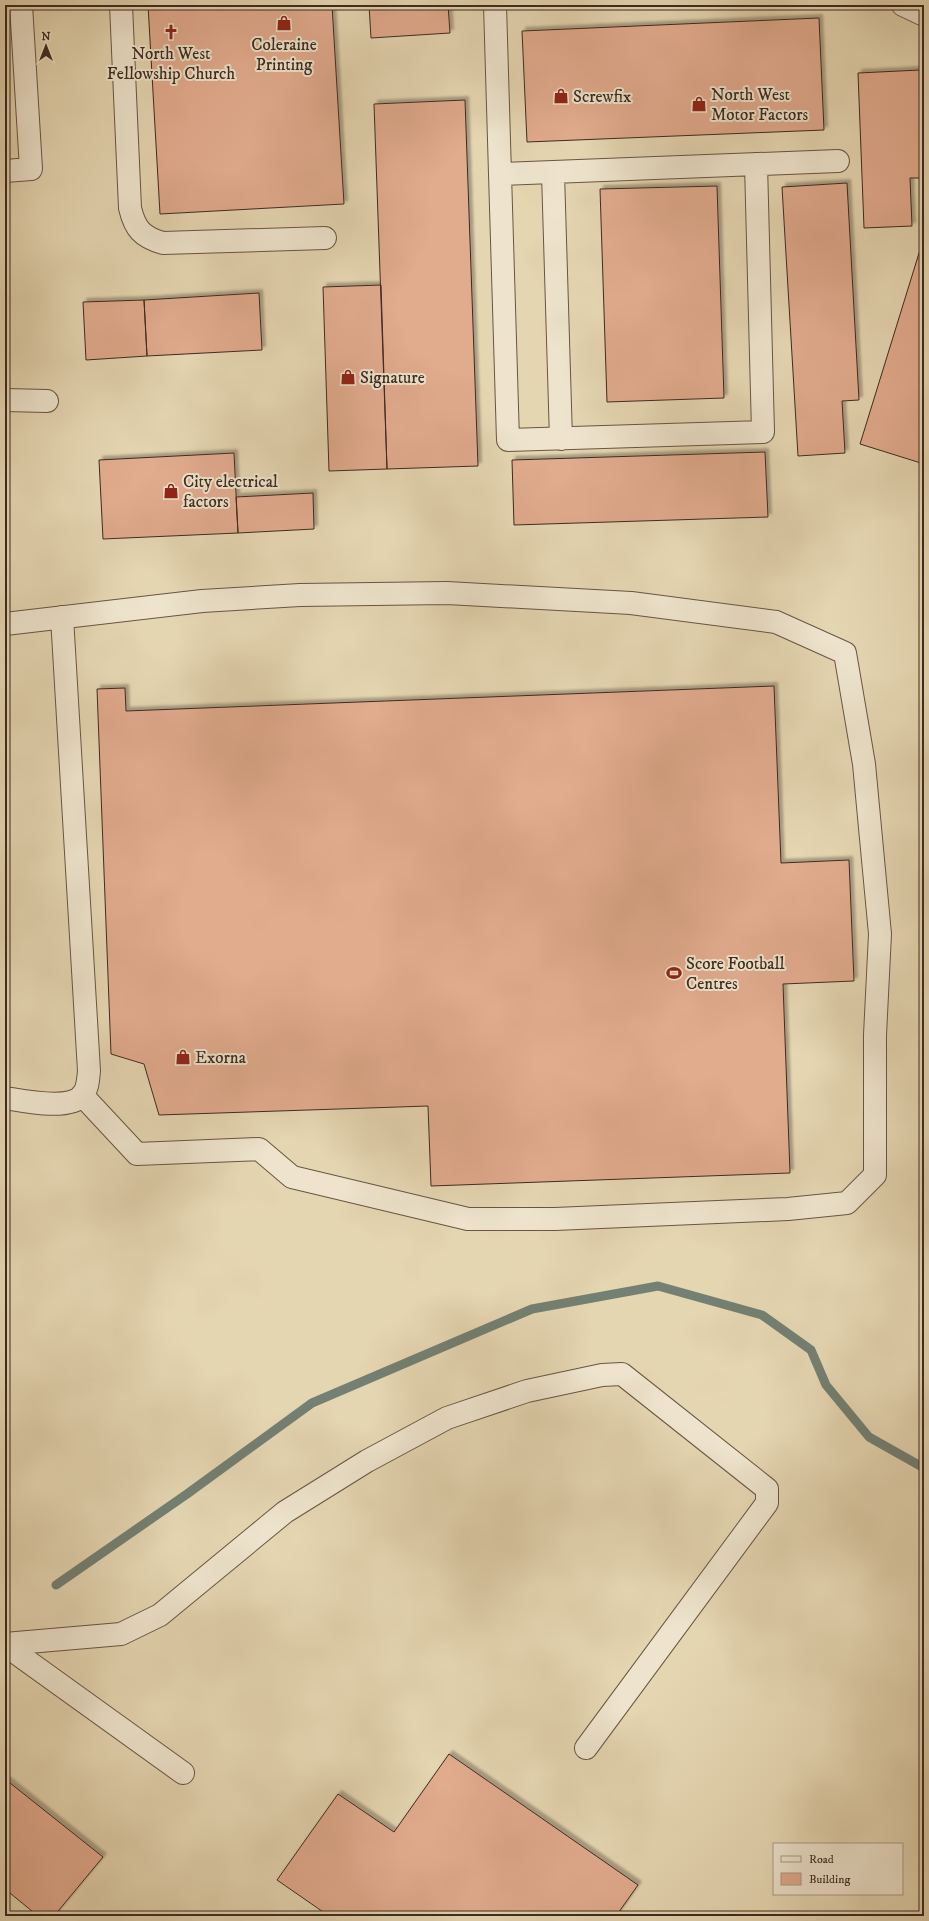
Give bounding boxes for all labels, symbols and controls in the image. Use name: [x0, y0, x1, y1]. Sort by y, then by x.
shop icon: Coleraine Printing: [275, 14, 293, 32]
church icon: North West Fellowship Church: [162, 23, 180, 41]
north arrow: [26, 26, 66, 66]
text: N: [41, 30, 51, 44]
place label: Coleraine Printing: [251, 34, 317, 76]
place label: North West Fellowship Church: [107, 43, 235, 85]
place label: North West Motor Factors: [711, 84, 809, 126]
place label: Screwfix: [573, 86, 632, 108]
shop icon: Screwfix: [552, 87, 570, 105]
shop icon: North West Motor Factors: [690, 95, 708, 113]
place label: Signature: [360, 367, 425, 389]
shop icon: Signature: [339, 368, 357, 386]
place label: City electrical factors: [183, 471, 278, 513]
shop icon: City electrical factors: [162, 482, 180, 500]
place label: Score Football Centres: [686, 953, 785, 995]
sports icon: Score Football Centres: [665, 964, 683, 982]
place label: Exorna: [195, 1047, 247, 1069]
shop icon: Exorna: [174, 1048, 192, 1066]
legend: [773, 1843, 903, 1895]
text: Road: [809, 1852, 834, 1867]
text: Building: [809, 1872, 850, 1887]

